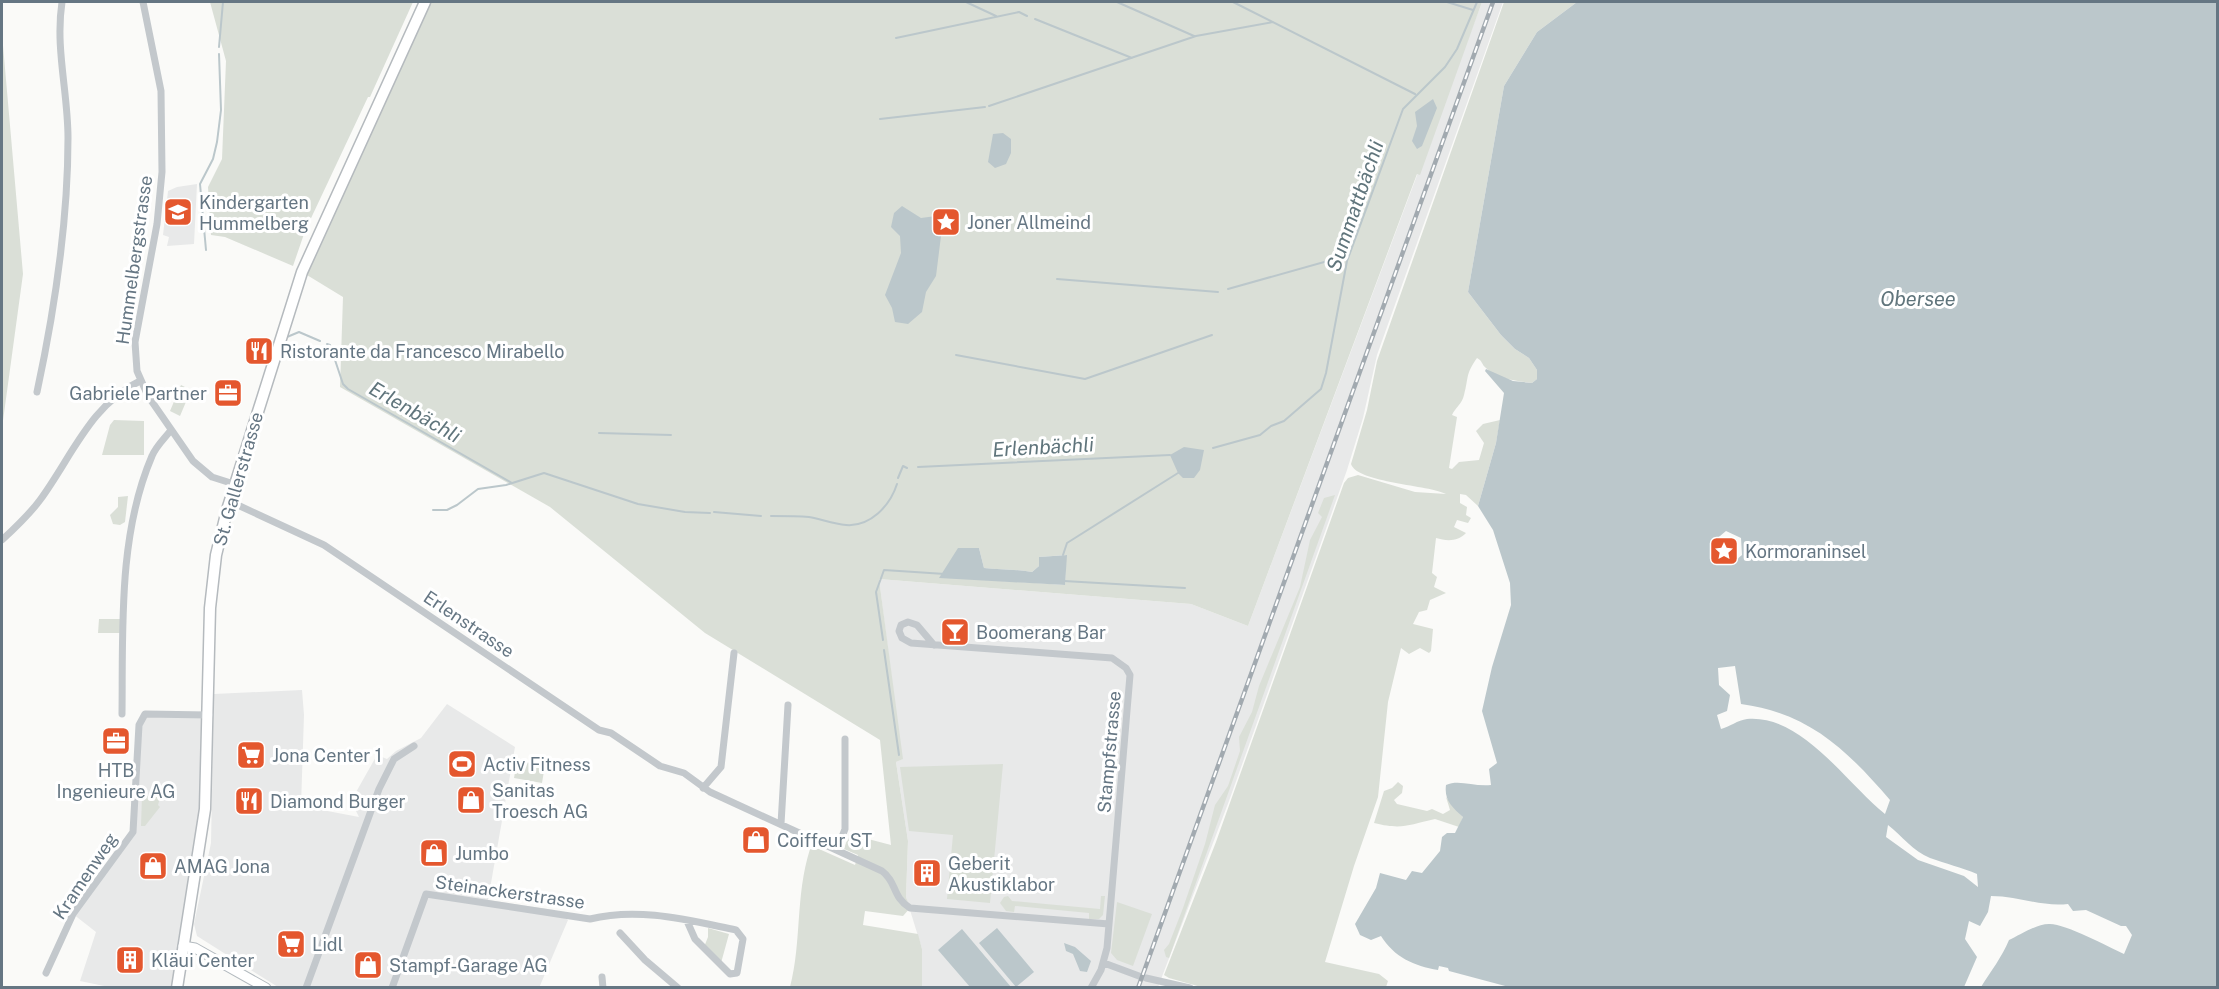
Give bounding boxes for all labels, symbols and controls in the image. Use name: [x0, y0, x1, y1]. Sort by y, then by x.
water label: Summattbächli: [1321, 137, 1389, 275]
street label: Hummelbergstrasse: [112, 174, 156, 346]
place label: Kindergarten Hummelberg: [199, 192, 309, 234]
school or university icon: Kindergarten Hummelberg: [162, 196, 194, 228]
place icon: Joner Allmeind: [930, 206, 962, 238]
place label: Joner Allmeind: [967, 212, 1091, 233]
water label: Obersee: [1880, 287, 1956, 311]
restaurant icon: Ristorante da Francesco Mirabello: [243, 335, 275, 367]
place label: Ristorante da Francesco Mirabello: [280, 341, 564, 362]
water label: Erlenbächli: [365, 376, 465, 448]
office icon: Gabriele Partner: [212, 377, 244, 409]
place label: Gabriele Partner: [69, 383, 207, 404]
street label: St. Gallerstrasse: [209, 410, 267, 548]
water label: Erlenbächli: [992, 432, 1094, 462]
place icon: Kormoraninsel: [1708, 535, 1740, 567]
place label: Kormoraninsel: [1745, 541, 1866, 562]
street label: Erlenstrasse: [420, 586, 518, 662]
bar icon: Boomerang Bar: [939, 616, 971, 648]
place label: Boomerang Bar: [976, 622, 1106, 643]
street label: Stampfstrasse: [1093, 690, 1125, 814]
office icon: HTB Ingenieure AG: [100, 725, 132, 757]
supermarket icon: Jona Center 1: [235, 739, 267, 771]
place label: Jona Center 1: [272, 745, 382, 766]
sports icon: Activ Fitness: [446, 748, 478, 780]
place label: Activ Fitness: [483, 754, 591, 775]
place label: HTB Ingenieure AG: [57, 760, 175, 802]
place label: Sanitas Troesch AG: [492, 780, 588, 822]
shop icon: Sanitas Troesch AG: [455, 784, 487, 816]
restaurant icon: Diamond Burger: [233, 785, 265, 817]
place label: Diamond Burger: [270, 791, 406, 812]
shop icon: Coiffeur ST: [740, 824, 772, 856]
street label: Kramenweg: [48, 829, 122, 923]
place label: Coiffeur ST: [777, 830, 873, 851]
shop icon: Jumbo: [418, 837, 450, 869]
place label: Jumbo: [455, 843, 509, 864]
shop icon: AMAG Jona: [137, 850, 169, 882]
place label: Geberit Akustiklabor: [948, 853, 1055, 895]
place label: AMAG Jona: [174, 856, 270, 877]
building icon: Geberit Akustiklabor: [911, 857, 943, 889]
street label: Steinackerstrasse: [434, 871, 586, 913]
supermarket icon: Lidl: [275, 928, 307, 960]
place label: Lidl: [312, 934, 343, 955]
building icon: Kläui Center: [114, 944, 146, 976]
shop icon: Stampf-Garage AG: [352, 949, 384, 981]
place label: Kläui Center: [151, 950, 255, 971]
place label: Stampf-Garage AG: [389, 955, 548, 976]

